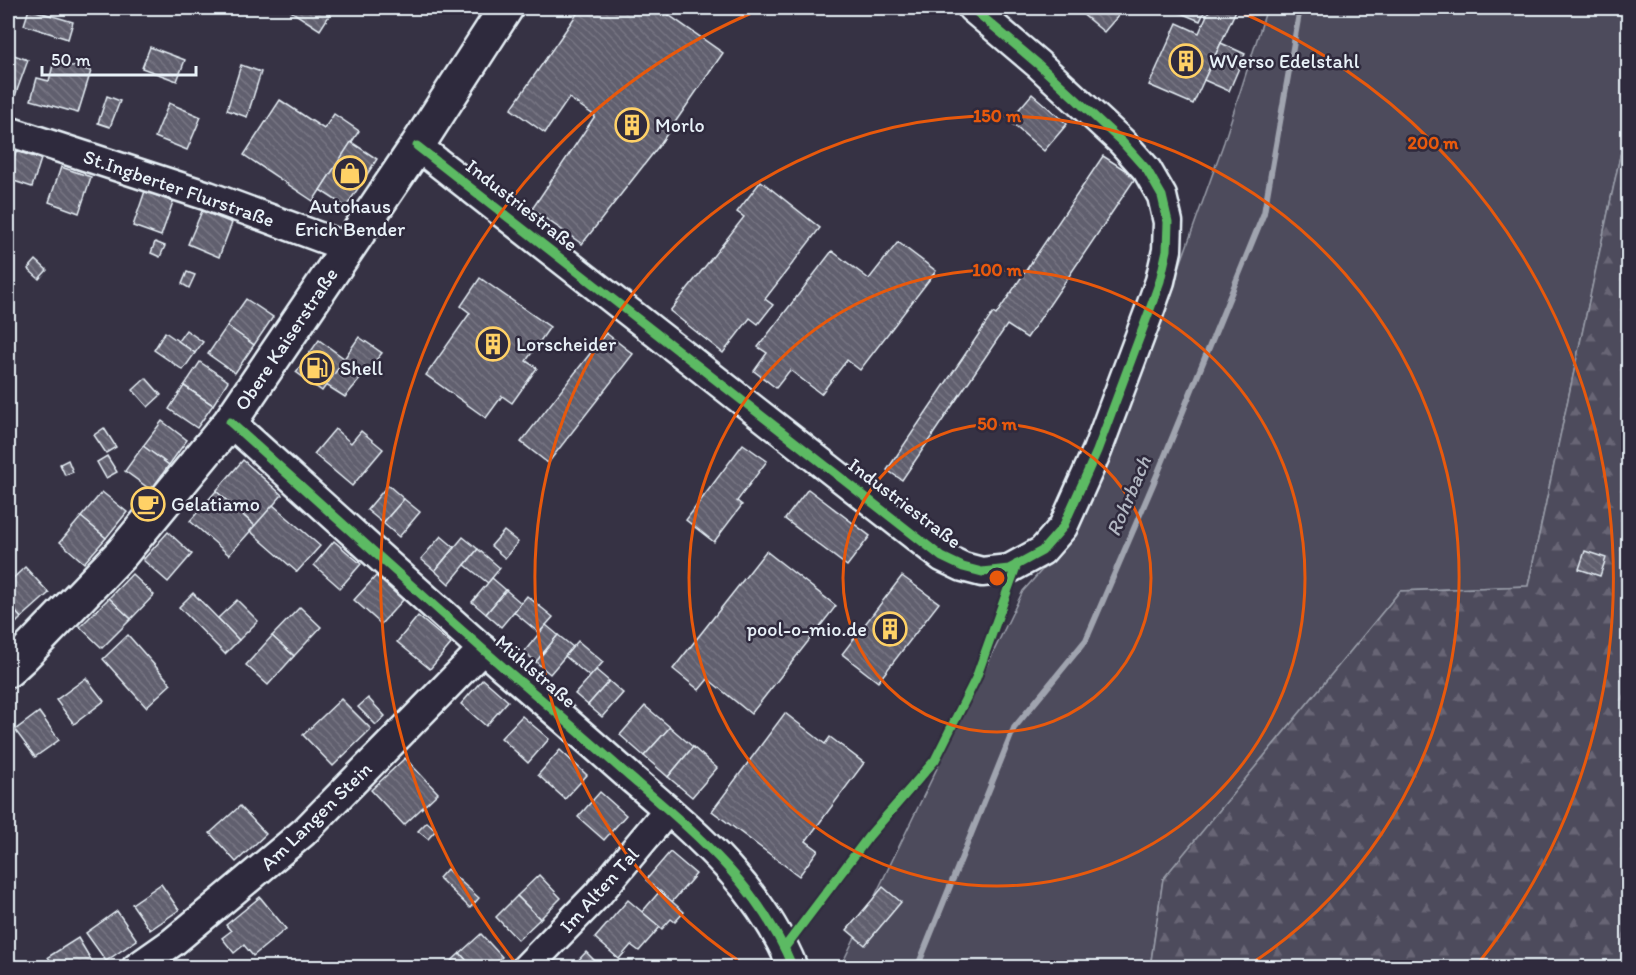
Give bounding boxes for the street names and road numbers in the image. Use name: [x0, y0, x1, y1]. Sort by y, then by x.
street label: St.Ingberter Flurstraße: [80, 144, 278, 232]
street label: Industriestraße: [461, 154, 583, 256]
street label: Obere Kaiserstraße: [229, 263, 343, 415]
street label: Industriestraße: [844, 453, 966, 553]
street label: Mühlstraße: [491, 629, 581, 713]
street label: Am Langen Stein: [255, 757, 377, 875]
street label: Im Alten Tal: [554, 842, 644, 938]

